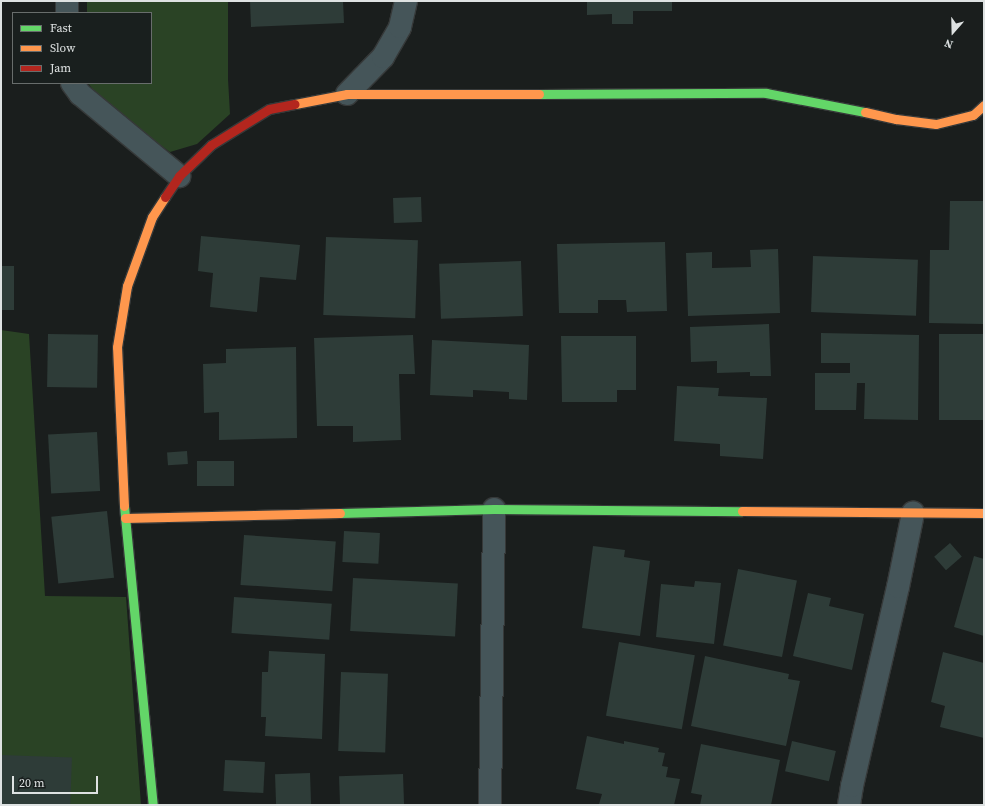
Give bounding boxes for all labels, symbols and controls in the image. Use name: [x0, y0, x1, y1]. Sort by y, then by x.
legend: [12, 12, 152, 84]
north arrow: [933, 12, 973, 52]
text: Fast: [50, 20, 72, 36]
text: N: [942, 35, 955, 52]
text: Slow: [50, 40, 75, 56]
text: Jam: [50, 60, 71, 76]
scale bar: [14, 768, 100, 794]
text: 20 m: [19, 775, 45, 791]

